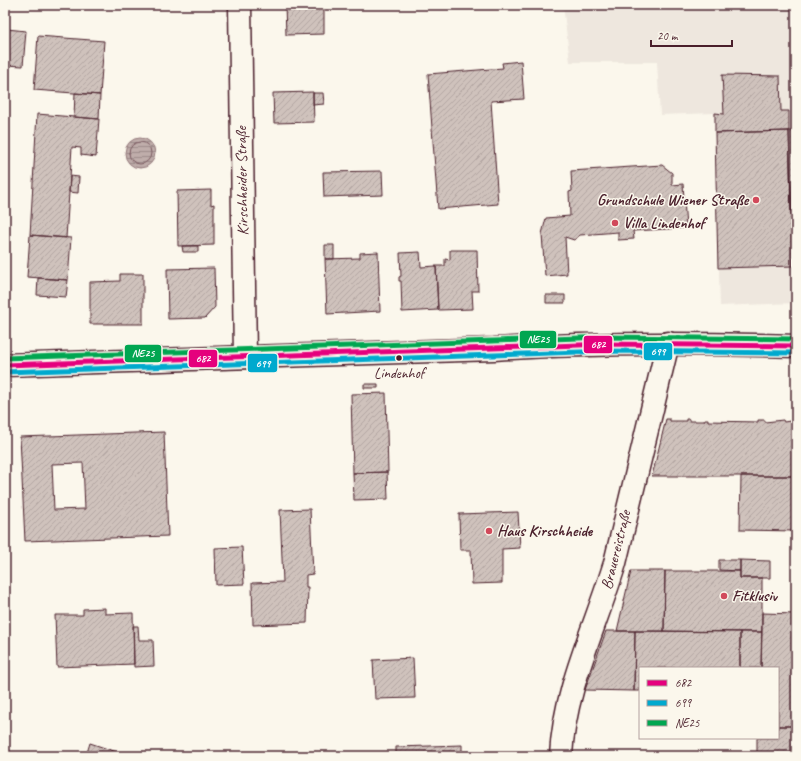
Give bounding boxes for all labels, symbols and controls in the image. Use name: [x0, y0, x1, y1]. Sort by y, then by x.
scale bar: [651, 22, 732, 48]
text: 20 m: [657, 28, 679, 44]
street label: Kirschheider Straße: [231, 124, 253, 236]
place label: Grundschule Wiener Straße: [597, 190, 750, 210]
marker: Grundschule Wiener Straße: [751, 195, 761, 205]
place label: Villa Lindenhof: [623, 213, 709, 233]
marker: Villa Lindenhof: [610, 218, 620, 228]
line badge: NE25: [519, 330, 557, 349]
text: NE25: [527, 332, 550, 346]
line badge: 682: [583, 335, 613, 354]
text: 682: [590, 337, 607, 351]
line badge: 699: [643, 342, 673, 361]
line badge: NE25: [124, 344, 162, 363]
text: 699: [651, 344, 667, 358]
text: NE25: [132, 346, 155, 360]
line badge: 682: [188, 349, 218, 368]
text: 682: [195, 351, 212, 365]
line badge: 699: [247, 353, 278, 373]
marker: Lindenhof: [394, 353, 404, 363]
text: 699: [256, 356, 272, 370]
place label: Lindenhof: [374, 364, 428, 383]
street label: Brauereistraße: [597, 507, 636, 592]
place label: Haus Kirschheide: [497, 521, 594, 541]
marker: Haus Kirschheide: [484, 526, 494, 536]
place label: Fitklusiv: [732, 586, 779, 606]
marker: Fitklusiv: [719, 591, 729, 601]
legend: [639, 667, 779, 739]
text: 682: [675, 675, 693, 691]
text: 699: [675, 695, 693, 711]
text: NE25: [675, 715, 700, 731]

